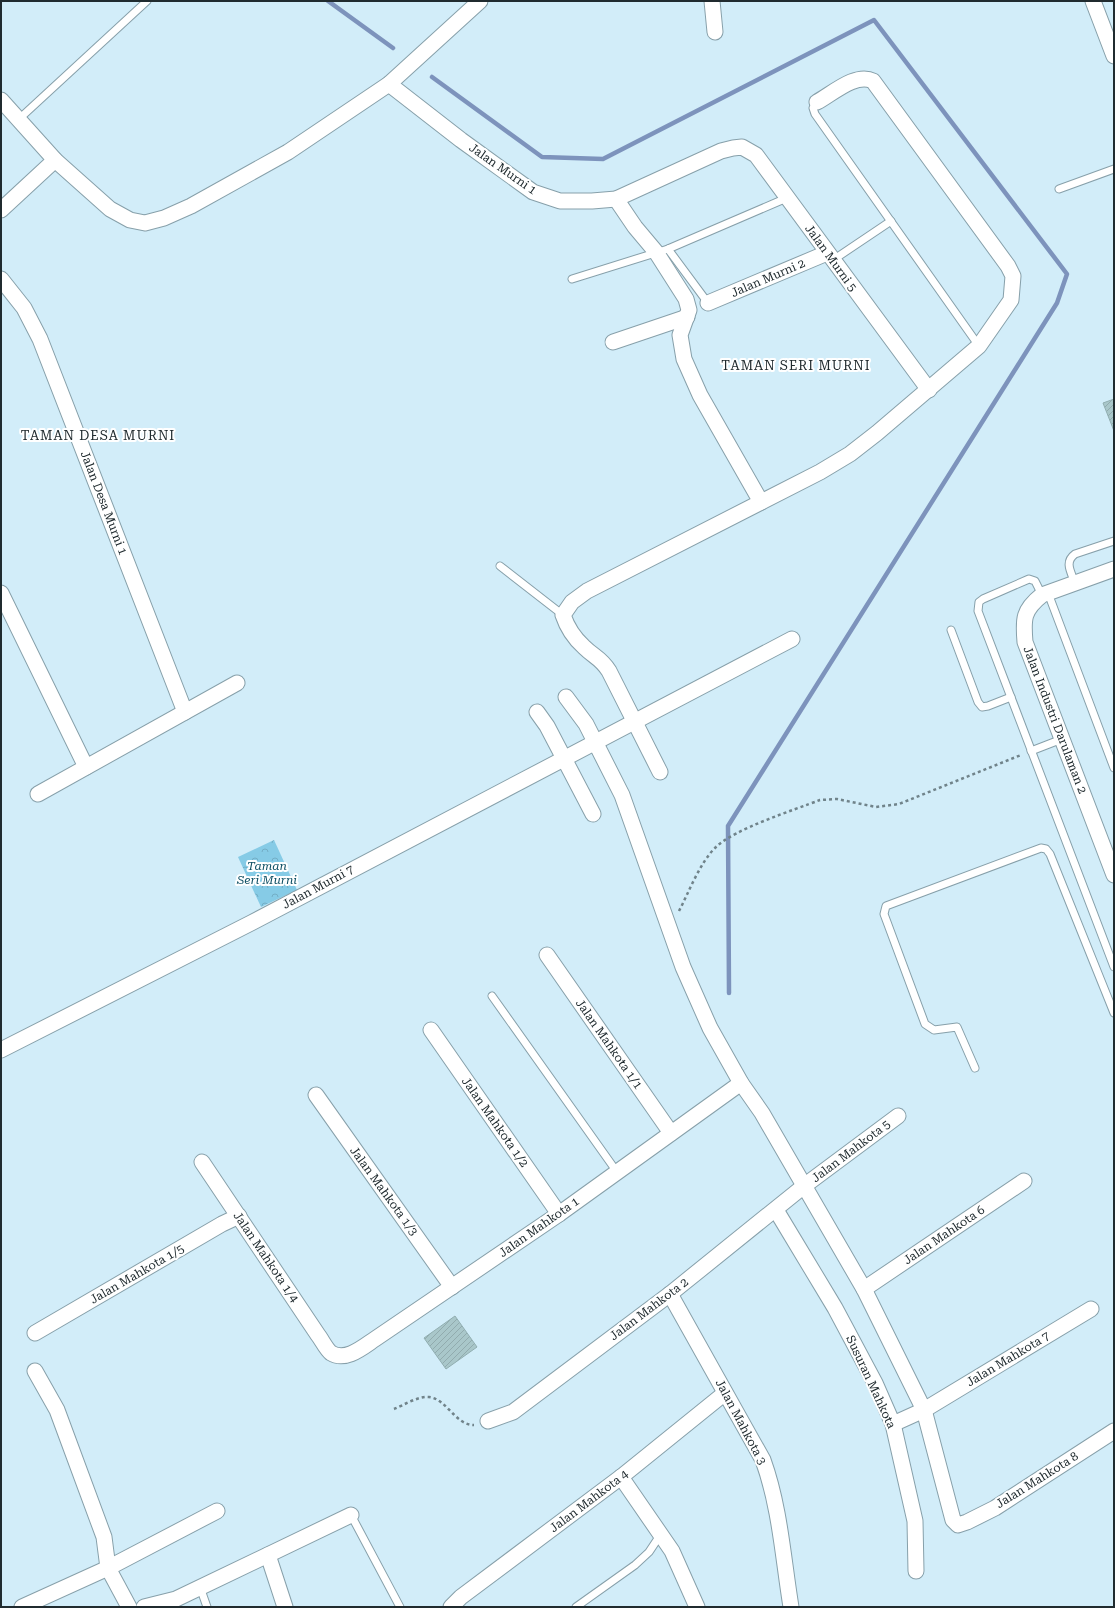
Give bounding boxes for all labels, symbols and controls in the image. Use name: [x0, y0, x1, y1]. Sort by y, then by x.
street label: Jalan Murni 1: [467, 141, 540, 198]
street label: Jalan Murni 5: [802, 222, 860, 294]
street label: Jalan Murni 2: [729, 256, 807, 300]
district label: TAMAN SERI MURNI: [721, 358, 871, 373]
district label: TAMAN DESA MURNI: [21, 428, 175, 443]
street label: Jalan Desa Murni 1: [78, 449, 130, 557]
street label: Jalan Industri Darulaman 2: [1020, 644, 1090, 796]
park label: Taman Seri Murni: [236, 859, 297, 887]
street label: Jalan Murni 7: [280, 862, 356, 912]
street label: Jalan Mahkota 1/1: [573, 996, 645, 1092]
street label: Jalan Mahkota 1/2: [459, 1074, 531, 1170]
street label: Jalan Mahkota 5: [809, 1117, 893, 1185]
street label: Jalan Mahkota 1/3: [347, 1144, 421, 1238]
street label: Jalan Mahkota 1: [496, 1194, 582, 1260]
street label: Jalan Mahkota 6: [901, 1203, 987, 1267]
street label: Jalan Mahkota 1/4: [230, 1209, 302, 1305]
street label: Jalan Mahkota 1/5: [87, 1241, 187, 1307]
street label: Jalan Mahkota 2: [607, 1275, 691, 1343]
street label: Jalan Mahkota 7: [964, 1328, 1052, 1389]
street label: Susuran Mahkota: [843, 1333, 899, 1431]
street label: Jalan Mahkota 3: [713, 1377, 770, 1467]
street label: Jalan Mahkota 8: [993, 1449, 1081, 1511]
street label: Jalan Mahkota 4: [547, 1467, 631, 1535]

